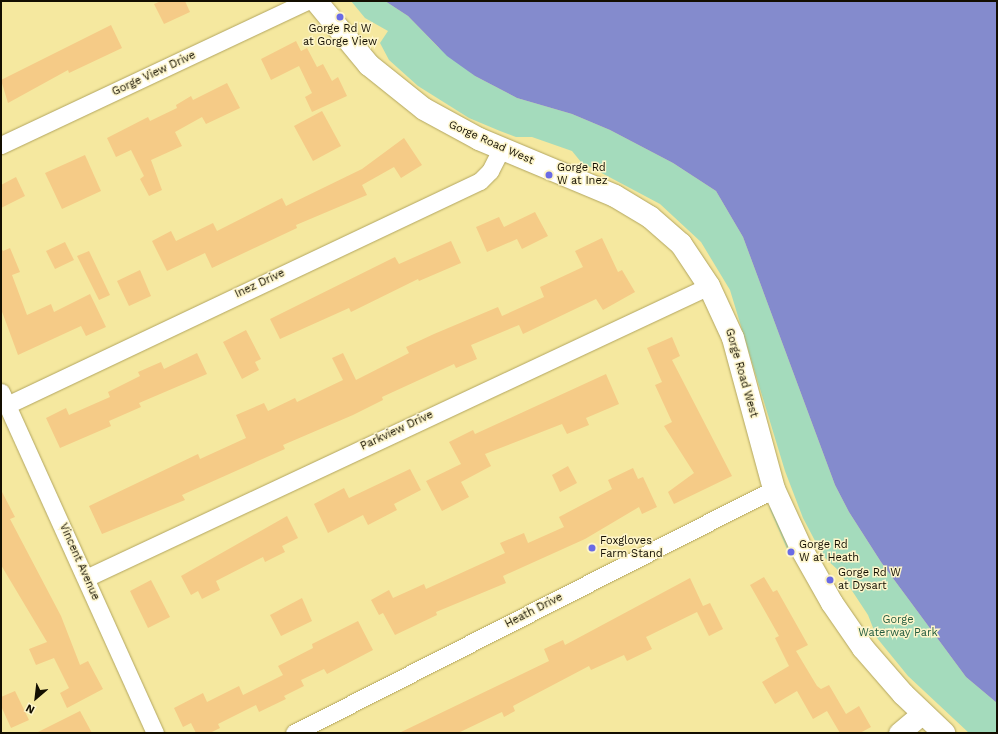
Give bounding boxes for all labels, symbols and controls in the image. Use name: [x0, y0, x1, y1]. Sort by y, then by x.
marker: Gorge Rd W at Gorge View: [335, 12, 345, 22]
place label: Gorge Rd W at Gorge View: [303, 23, 377, 49]
street label: Gorge View Drive: [110, 49, 198, 99]
street label: Gorge Road West: [446, 118, 536, 168]
place label: Gorge Rd W at Inez: [557, 162, 608, 188]
marker: Gorge Rd W at Inez: [544, 170, 554, 180]
street label: Inez Drive: [233, 267, 287, 301]
street label: Gorge Road West: [722, 327, 760, 419]
street label: Parkview Drive: [358, 408, 436, 454]
street label: Vincent Avenue: [56, 521, 102, 603]
place label: Foxgloves Farm Stand: [600, 535, 663, 561]
place label: Gorge Rd W at Heath: [799, 539, 859, 565]
marker: Foxgloves Farm Stand: [587, 543, 597, 553]
marker: Gorge Rd W at Heath: [786, 547, 796, 557]
place label: Gorge Rd W at Dysart: [838, 567, 901, 593]
marker: Gorge Rd W at Dysart: [825, 575, 835, 585]
street label: Heath Drive: [503, 591, 565, 631]
park label: Gorge Waterway Park: [858, 614, 938, 640]
north arrow: [16, 678, 56, 718]
text: N: [23, 701, 37, 717]

